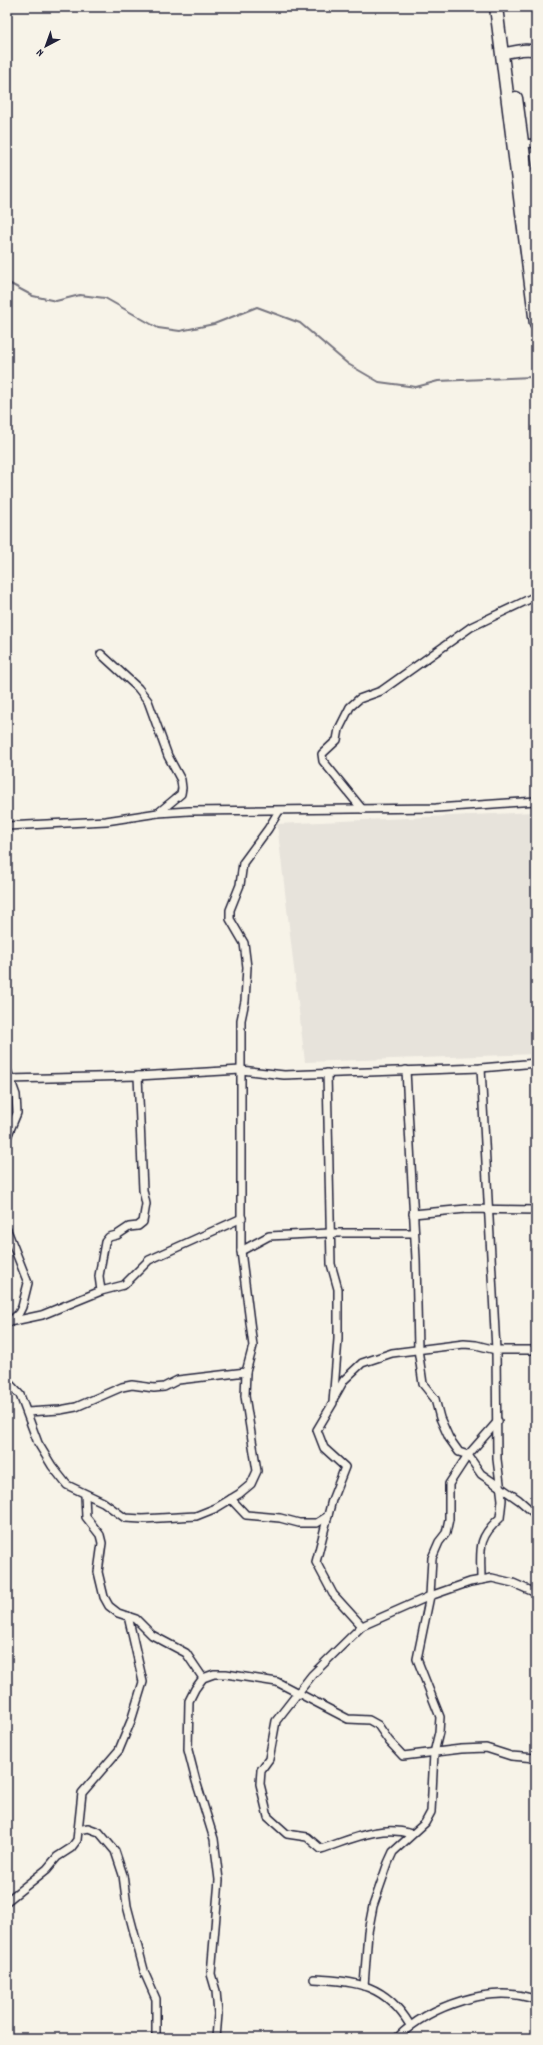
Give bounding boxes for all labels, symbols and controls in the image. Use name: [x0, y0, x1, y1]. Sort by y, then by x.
north arrow: [26, 26, 66, 66]
text: N: [33, 44, 48, 60]

